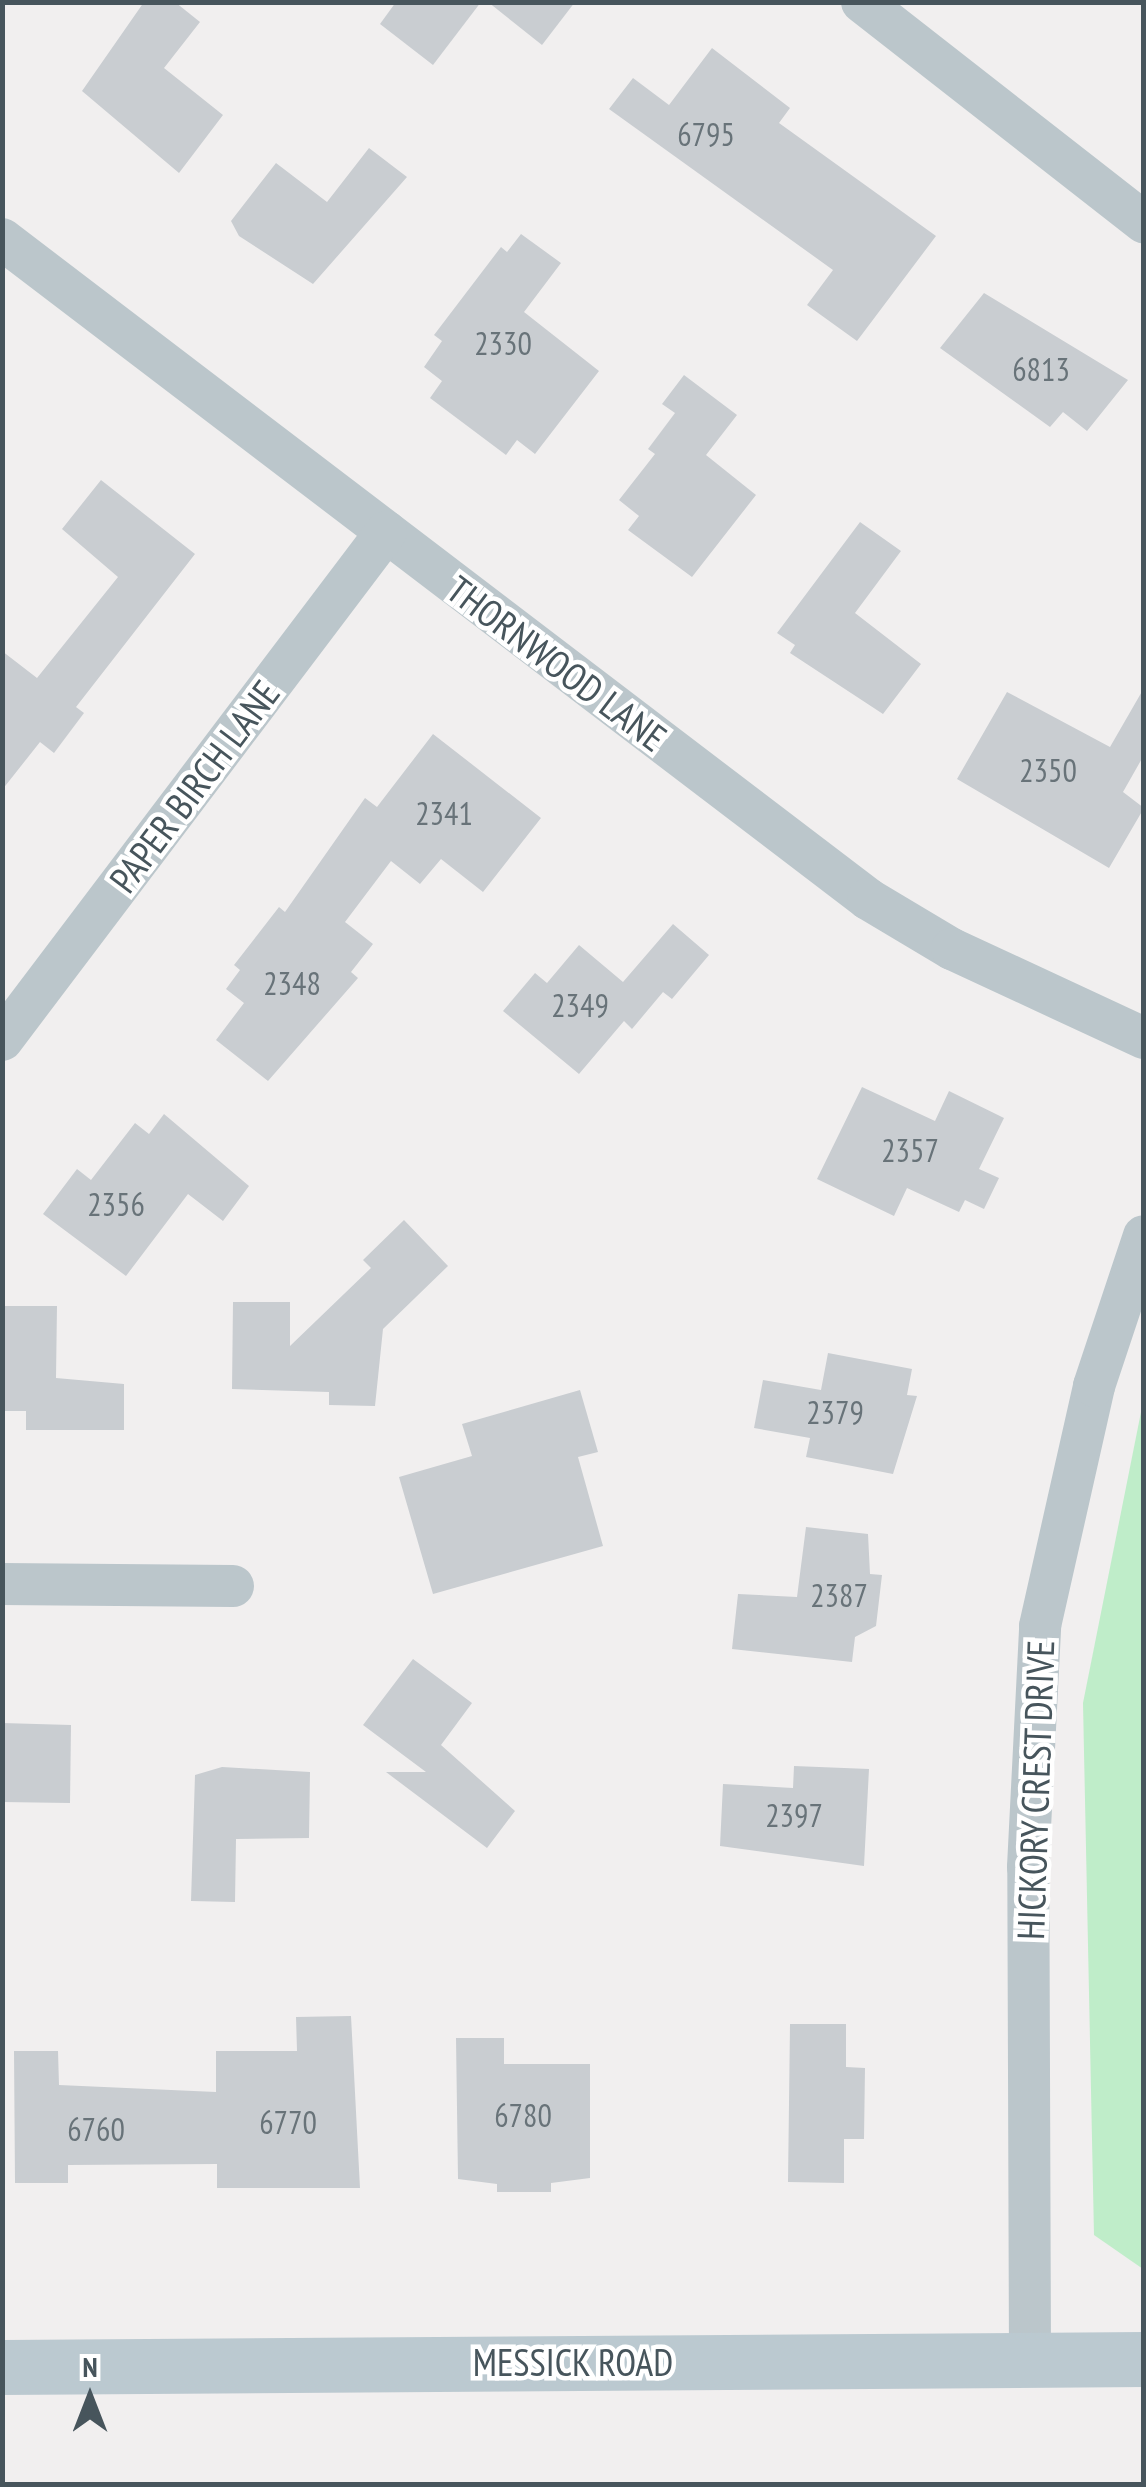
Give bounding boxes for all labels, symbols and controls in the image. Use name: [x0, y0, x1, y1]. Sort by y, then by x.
house number: 6795: [677, 115, 735, 153]
house number: 2330: [474, 324, 532, 362]
house number: 6813: [1012, 350, 1070, 388]
street label: THORNWOOD LANE: [439, 566, 675, 760]
street label: PAPER BIRCH LANE: [100, 671, 288, 901]
house number: 2350: [1019, 751, 1077, 789]
house number: 2341: [415, 794, 473, 832]
house number: 2348: [263, 964, 321, 1002]
house number: 2349: [551, 986, 609, 1024]
house number: 2357: [881, 1131, 939, 1169]
house number: 2356: [87, 1185, 145, 1223]
house number: 2379: [806, 1393, 864, 1431]
house number: 2387: [810, 1576, 868, 1614]
street label: HICKORY CREST DRIVE: [1007, 1639, 1063, 1941]
house number: 2397: [765, 1796, 823, 1834]
house number: 6780: [494, 2096, 552, 2134]
house number: 6770: [259, 2103, 317, 2141]
house number: 6760: [67, 2110, 125, 2148]
street label: MESSICK ROAD: [472, 2339, 674, 2385]
north arrow: [40, 2347, 140, 2447]
text: N: [82, 2348, 98, 2385]

